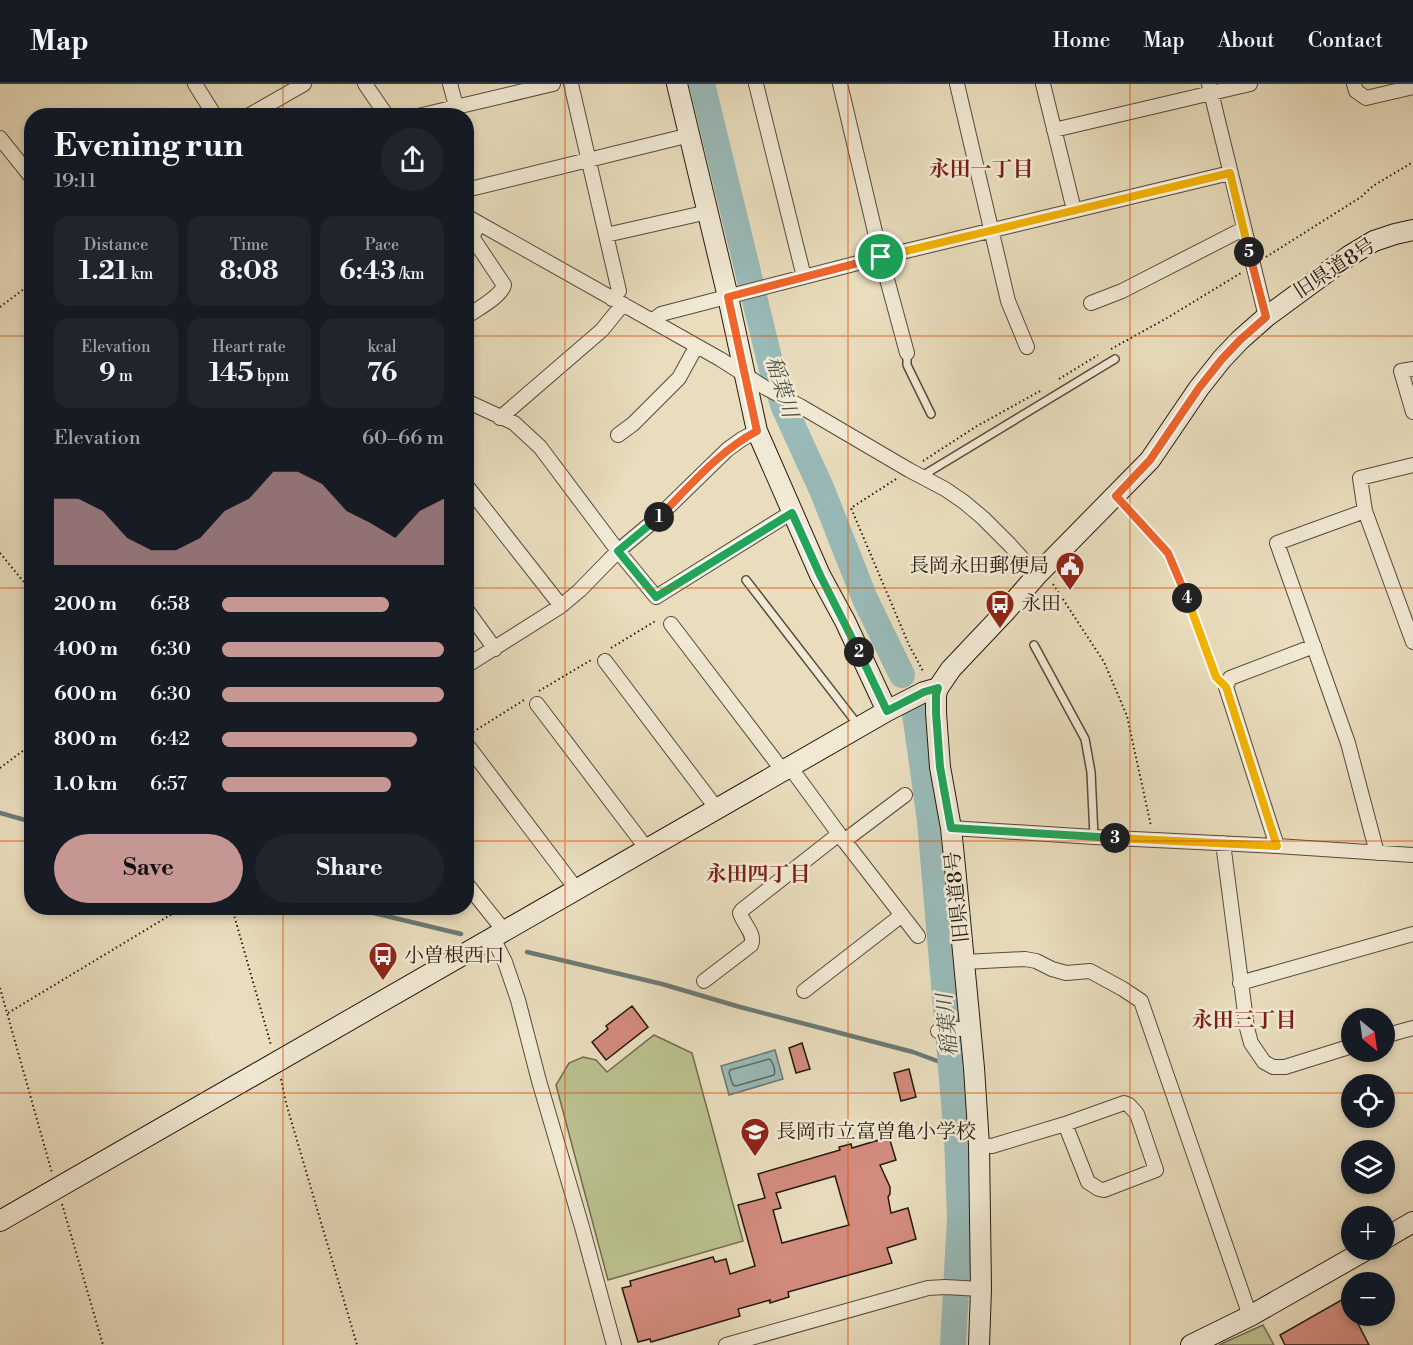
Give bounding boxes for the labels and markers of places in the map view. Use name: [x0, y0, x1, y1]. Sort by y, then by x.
pin: [855, 231, 906, 282]
pin: 5: [1234, 237, 1264, 267]
pin: 1: [644, 502, 674, 532]
public building icon: 長岡永田郵便局: [1054, 550, 1086, 592]
place label: 長岡永田郵便局: [909, 554, 1049, 579]
pin: 4: [1172, 583, 1202, 613]
bus stop icon: 永田: [984, 588, 1016, 630]
place label: 永田: [1021, 592, 1061, 617]
pin: 2: [844, 637, 874, 667]
pin: 3: [1100, 823, 1130, 853]
bus stop icon: 小曽根西口: [367, 940, 399, 982]
place label: 小曽根西口: [404, 944, 504, 969]
school or university icon: 長岡市立富曽亀小学校: [739, 1116, 771, 1158]
place label: 長岡市立富曽亀小学校: [776, 1120, 976, 1145]

